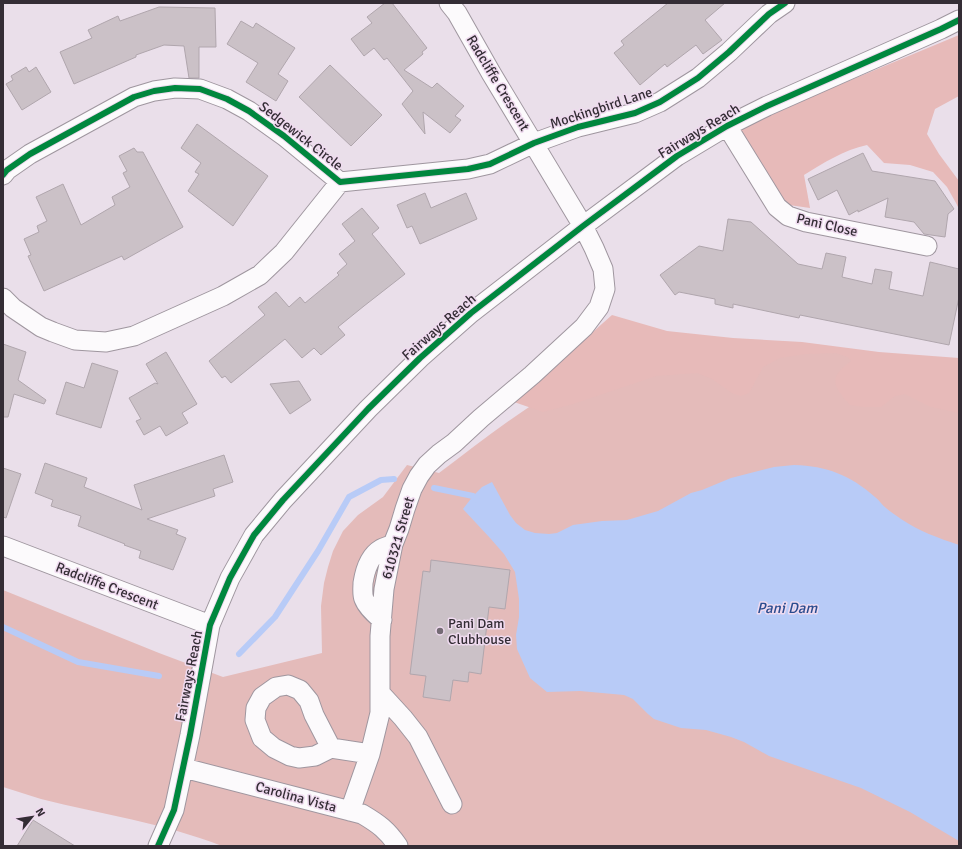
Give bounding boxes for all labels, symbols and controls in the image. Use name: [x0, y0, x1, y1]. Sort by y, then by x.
street label: Radcliffe Crescent: [463, 32, 533, 134]
street label: Mockingbird Lane: [548, 83, 654, 133]
street label: Sedgewick Circle: [256, 98, 346, 174]
street label: Fairways Reach: [655, 100, 743, 162]
street label: Pani Close: [795, 210, 859, 240]
street label: Fairways Reach: [399, 290, 479, 364]
street label: 610321 Street: [378, 495, 418, 581]
street label: Radcliffe Crescent: [53, 559, 161, 613]
water label: Pani Dam: [757, 599, 818, 617]
place label: Pani Dam Clubhouse: [448, 615, 511, 648]
marker: Pani Dam Clubhouse: [435, 626, 445, 636]
street label: Fairways Reach: [172, 629, 206, 723]
street label: Carolina Vista: [254, 778, 338, 816]
north arrow: [12, 797, 52, 837]
text: N: [33, 806, 48, 819]

